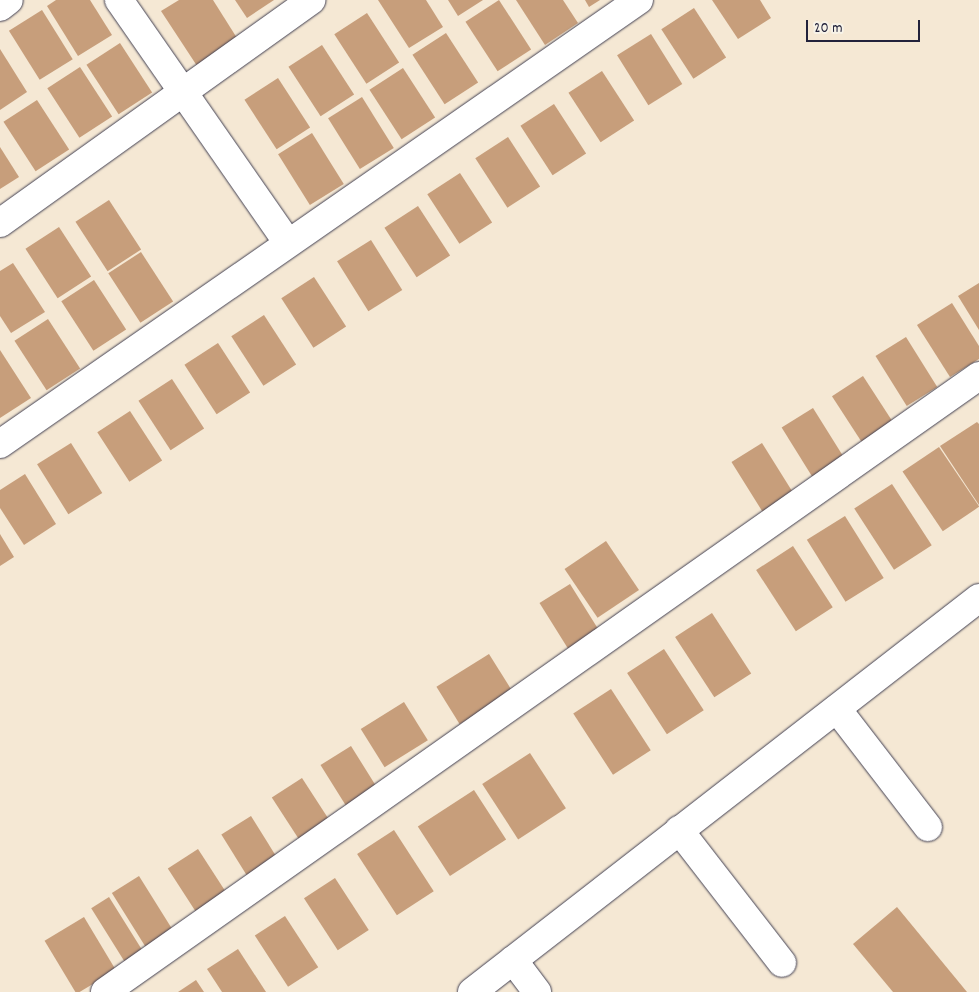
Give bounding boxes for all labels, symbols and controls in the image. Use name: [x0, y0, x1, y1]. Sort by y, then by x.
scale bar: [809, 10, 923, 42]
text: 20 m: [814, 18, 842, 40]

